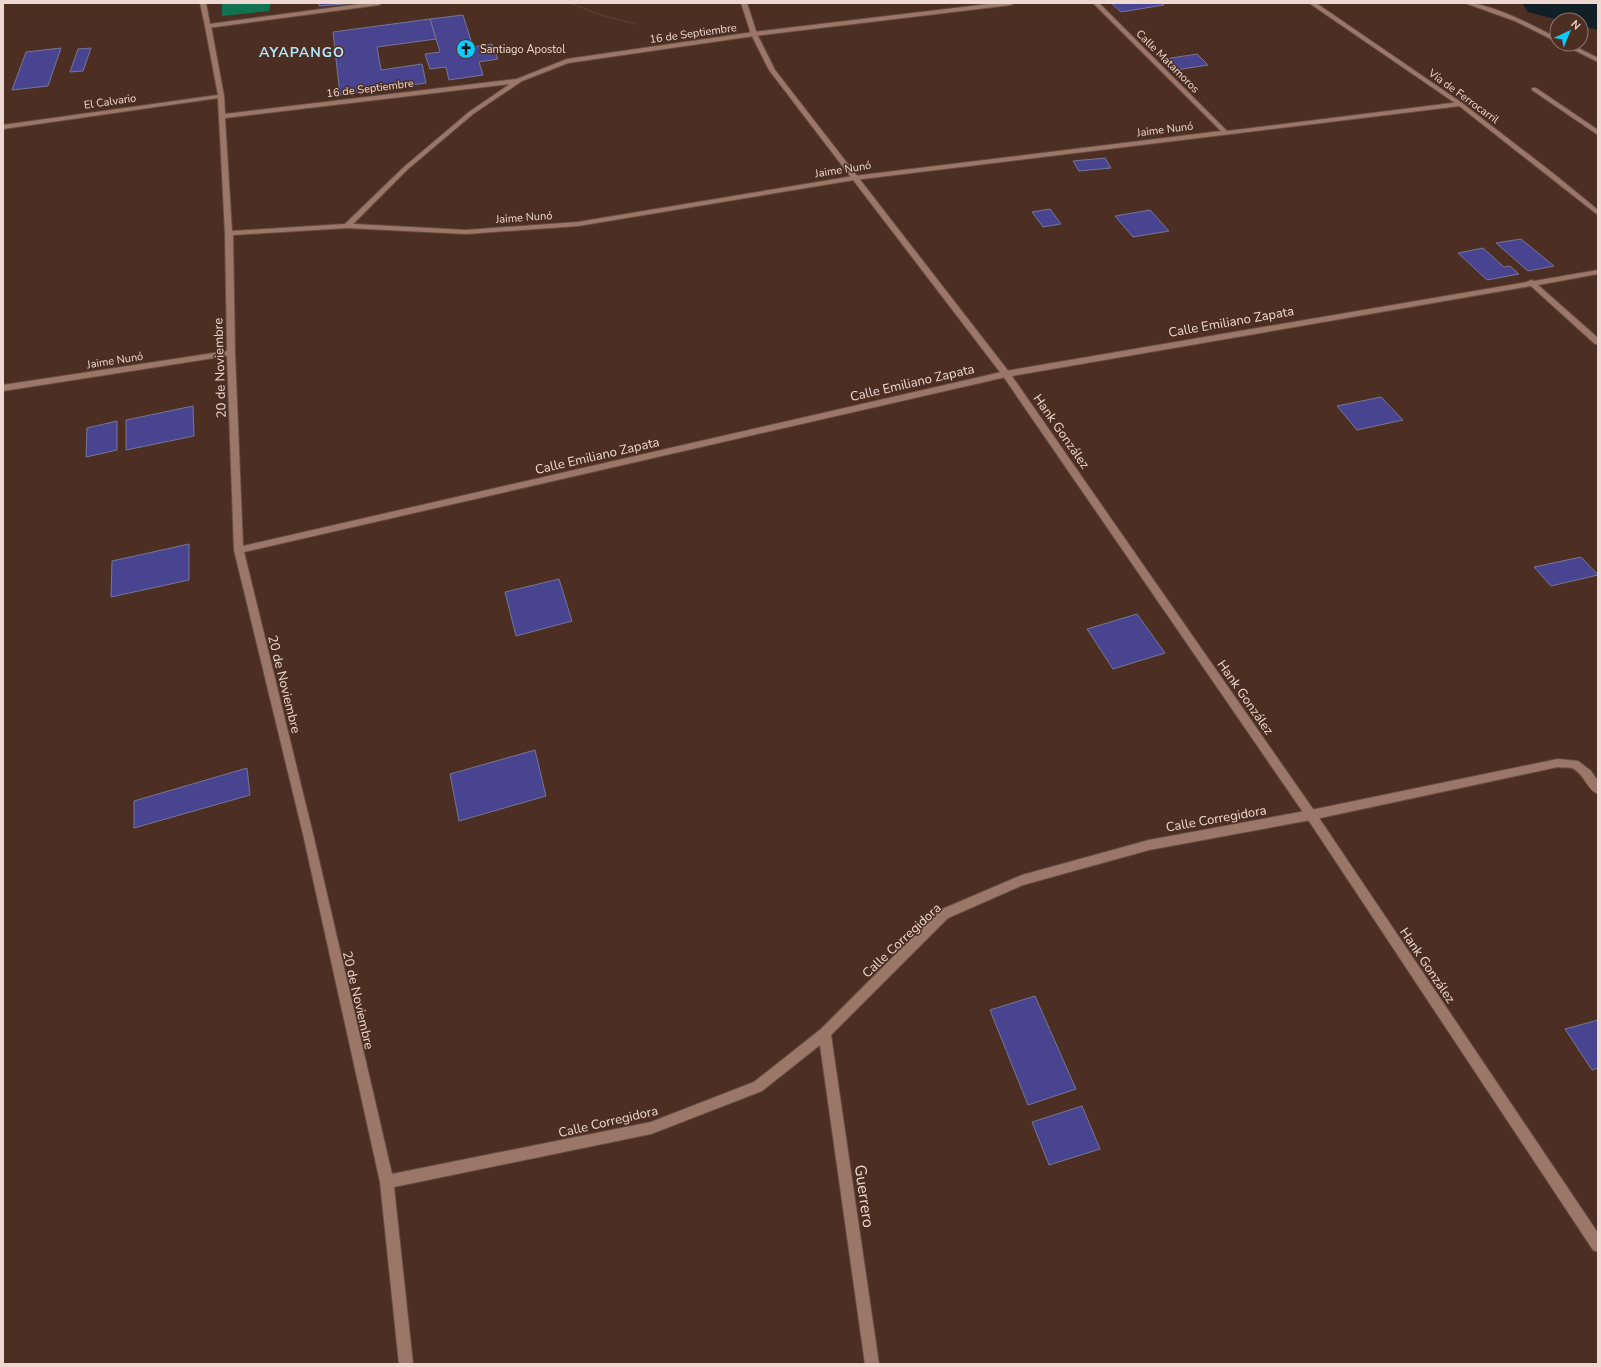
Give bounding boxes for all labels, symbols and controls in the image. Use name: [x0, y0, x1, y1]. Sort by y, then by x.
north arrow: [1549, 12, 1589, 52]
text: N: [1567, 17, 1584, 33]
street label: 16 de Septiembre: [649, 20, 738, 47]
street label: Calle Matamoros: [1133, 26, 1203, 96]
church icon: Santiago Apostol: [455, 38, 477, 60]
place label: Santiago Apostol: [480, 42, 566, 57]
district label: AYAPANGO: [259, 43, 345, 62]
street label: Vía de Ferrocarril: [1424, 65, 1503, 128]
street label: 16 de Septiembre: [326, 76, 415, 101]
street label: El Calvario: [83, 90, 137, 113]
street label: Jaime Nunó: [1135, 119, 1194, 141]
street label: Jaime Nunó: [813, 158, 872, 181]
street label: Jaime Nunó: [494, 208, 553, 227]
street label: Calle Emiliano Zapata: [1167, 302, 1295, 342]
street label: 20 de Noviembre: [209, 317, 231, 418]
street label: Jaime Nunó: [85, 349, 144, 372]
street label: Calle Emiliano Zapata: [848, 360, 976, 406]
street label: Hank González: [1029, 391, 1094, 473]
street label: Calle Emiliano Zapata: [533, 433, 661, 479]
street label: 20 de Noviembre: [263, 633, 305, 735]
street label: Hank González: [1213, 657, 1278, 739]
street label: Calle Corregidora: [1164, 801, 1268, 837]
street label: Calle Corregidora: [858, 899, 945, 982]
street label: Hank González: [1395, 924, 1459, 1007]
street label: 20 de Noviembre: [338, 949, 378, 1051]
street label: Calle Corregidora: [557, 1102, 660, 1142]
street label: Guerrero: [849, 1163, 879, 1229]

